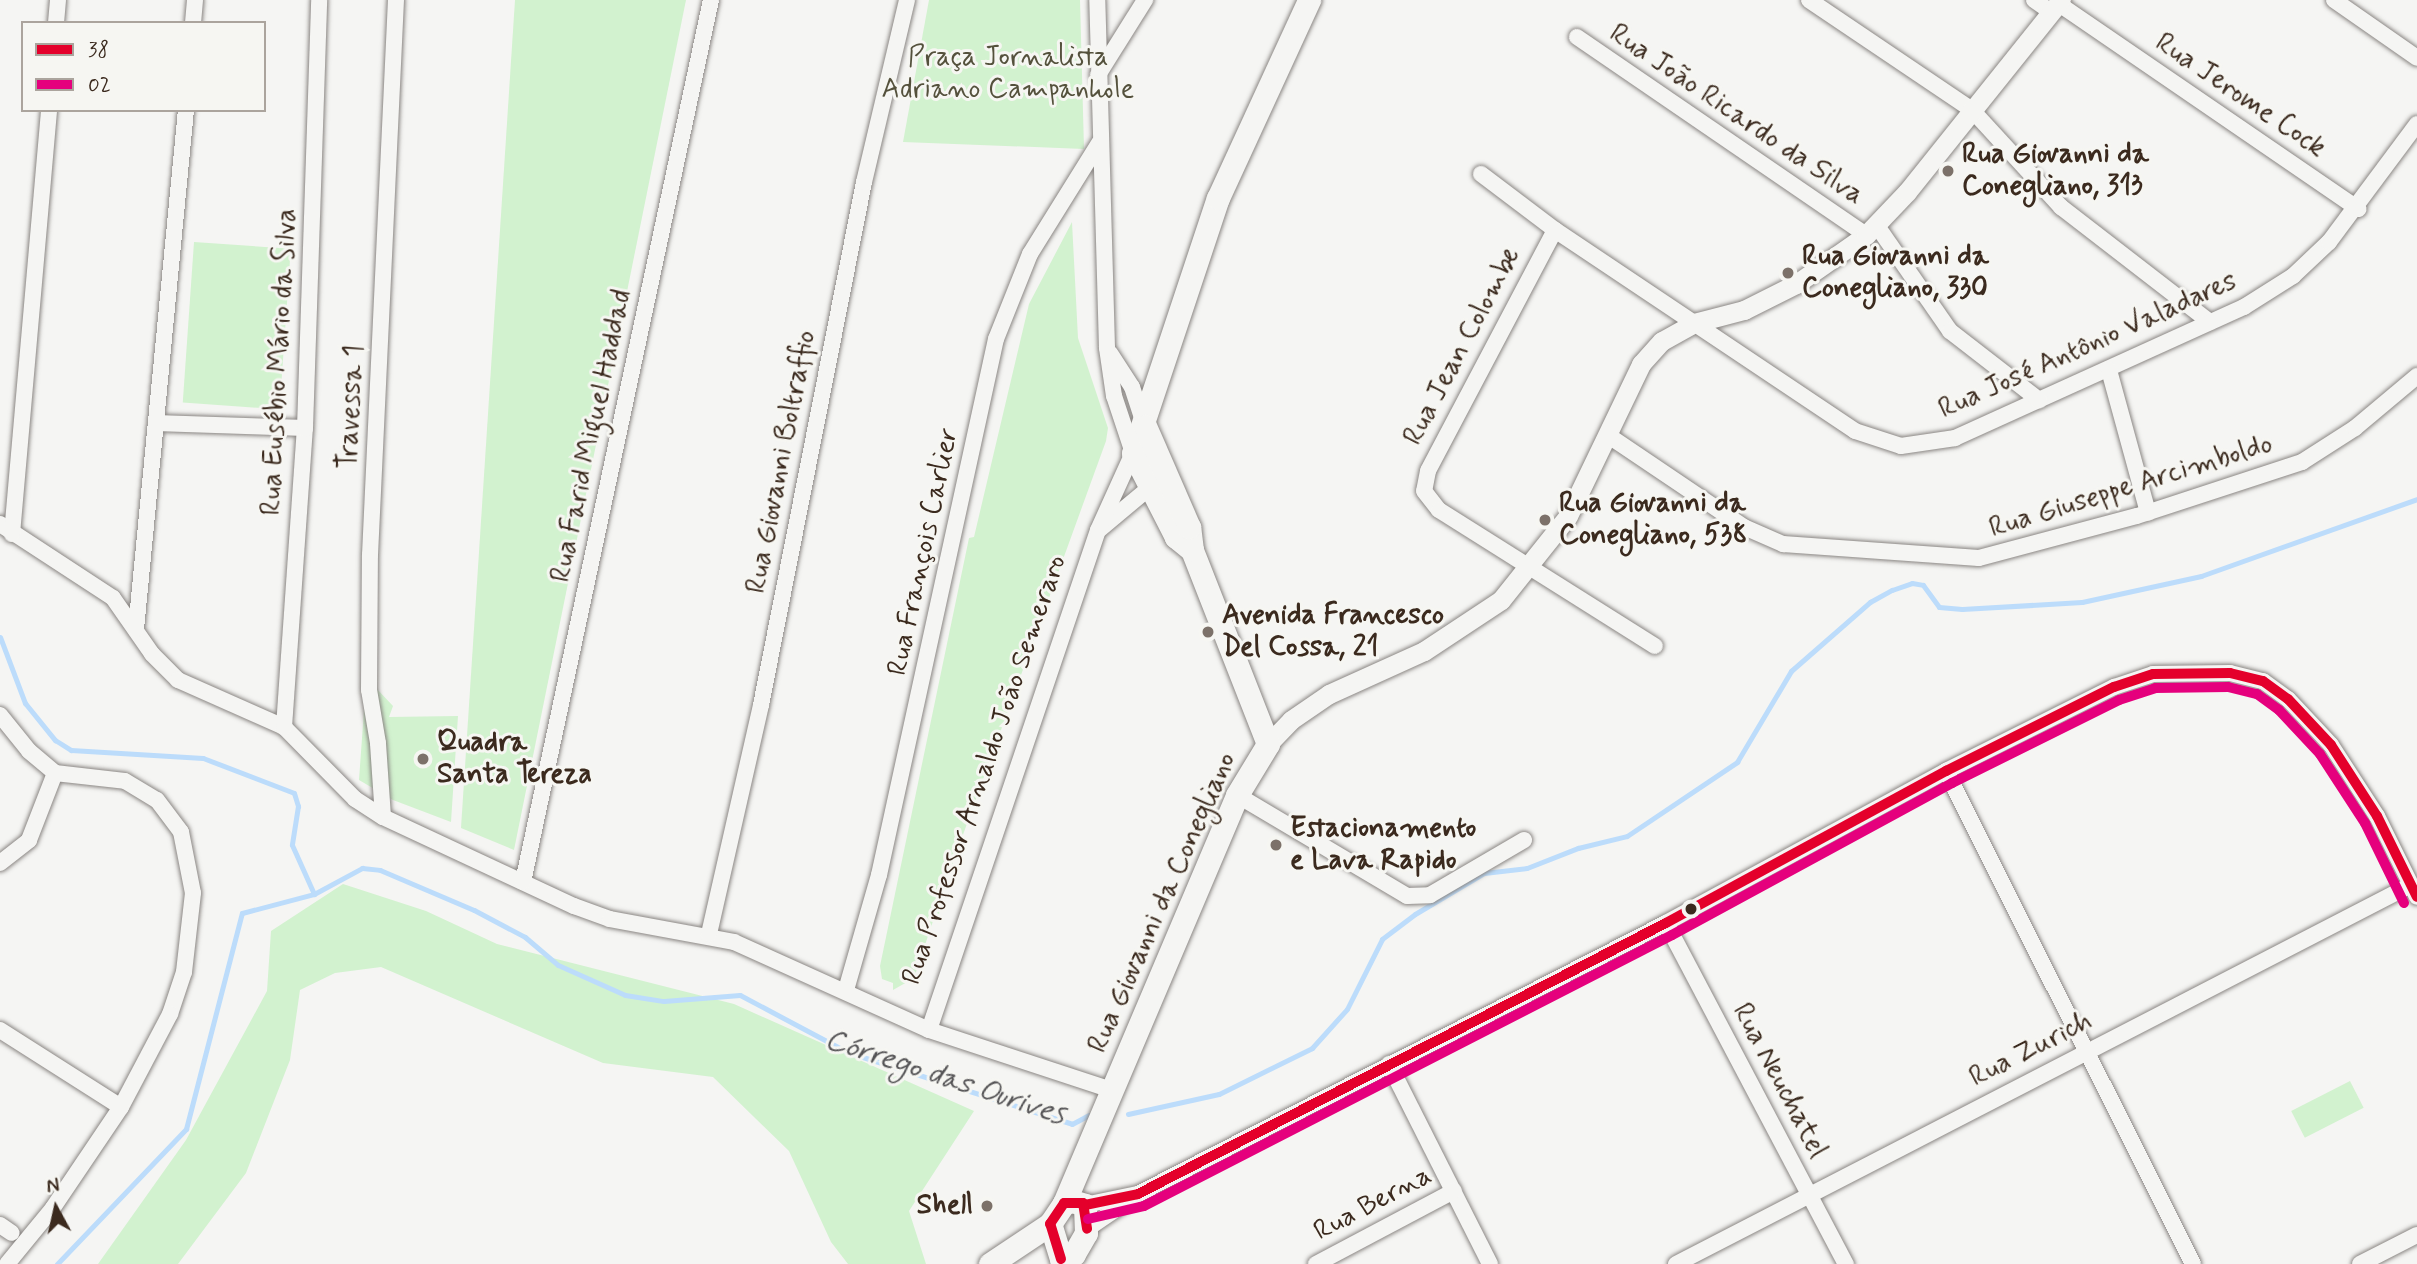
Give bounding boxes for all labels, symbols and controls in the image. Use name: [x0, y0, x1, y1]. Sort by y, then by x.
street label: Rua João Ricardo da Silva: [1606, 19, 1866, 211]
legend: [21, 21, 266, 112]
street label: Rua Jerome Cock: [2146, 25, 2334, 167]
text: 38: [88, 36, 109, 64]
park label: Praça Jornalista Adriano Campanhole: [883, 41, 1133, 107]
text: 02: [88, 71, 111, 99]
place label: Rua Giovanni da Conegliano, 313: [1962, 138, 2144, 204]
marker: Rua Giovanni da Conegliano, 313: [1940, 163, 1956, 179]
street label: Rua Eusébio Mário da Silva: [255, 210, 305, 514]
street label: Rua Jean Colombe: [1395, 240, 1531, 454]
place label: Rua Giovanni da Conegliano, 330: [1802, 240, 1988, 306]
marker: Rua Giovanni da Conegliano, 330: [1780, 265, 1796, 281]
street label: Rua José Antônio Valadares: [1933, 265, 2243, 427]
street label: Rua Farid Miguel Haddad: [546, 292, 638, 580]
street label: Rua Giovanni Boltraffio: [740, 327, 824, 597]
street label: Travessa 1: [332, 344, 372, 470]
street label: Rua François Carlier: [882, 426, 966, 678]
street label: Rua Giuseppe Arcimboldo: [1986, 428, 2276, 546]
place label: Rua Giovanni da Conegliano, 538: [1559, 487, 1747, 553]
marker: Rua Giovanni da Conegliano, 538: [1537, 512, 1553, 528]
street label: Rua Professor Arnaldo João Semeraro: [897, 554, 1073, 986]
place label: Avenida Francesco Del Cossa, 21: [1222, 599, 1444, 665]
marker: Avenida Francesco Del Cossa, 21: [1200, 624, 1216, 640]
place label: Quadra Santa Tereza: [437, 726, 596, 792]
street label: Rua Giovanni da Conegliano: [1083, 750, 1243, 1056]
marker: Quadra Santa Tereza: [415, 751, 431, 767]
place label: Estacionamento e Lava Rapido: [1290, 812, 1476, 878]
marker: Estacionamento e Lava Rapido: [1268, 837, 1284, 853]
unlabelled marker: [1684, 902, 1698, 916]
street label: Rua Neuchatel: [1725, 999, 1833, 1163]
street label: Rua Zurich: [1965, 1005, 2097, 1095]
water label: Córrego das Ourives: [822, 1023, 1068, 1133]
street label: Rua Berna: [1309, 1159, 1437, 1249]
north arrow: [21, 1173, 91, 1243]
text: N: [45, 1173, 61, 1200]
place label: Shell: [917, 1189, 973, 1223]
marker: Shell: [979, 1198, 995, 1214]

